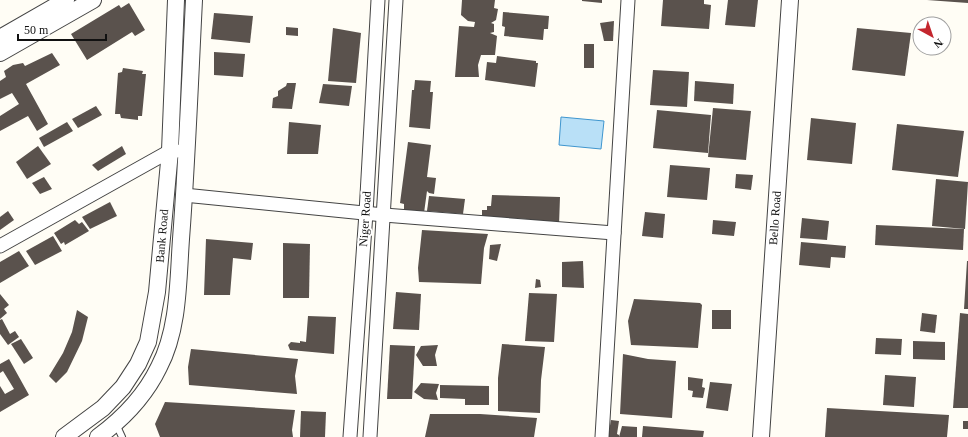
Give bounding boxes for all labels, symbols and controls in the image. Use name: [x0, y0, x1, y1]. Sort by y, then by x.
scale bar: [18, 16, 106, 42]
north arrow: [912, 16, 952, 56]
text: 50 m: [24, 23, 49, 37]
text: N: [931, 37, 945, 51]
street label: Bello Road: [766, 190, 784, 246]
street label: Niger Road: [356, 191, 374, 247]
street label: Bank Road: [153, 209, 171, 263]

